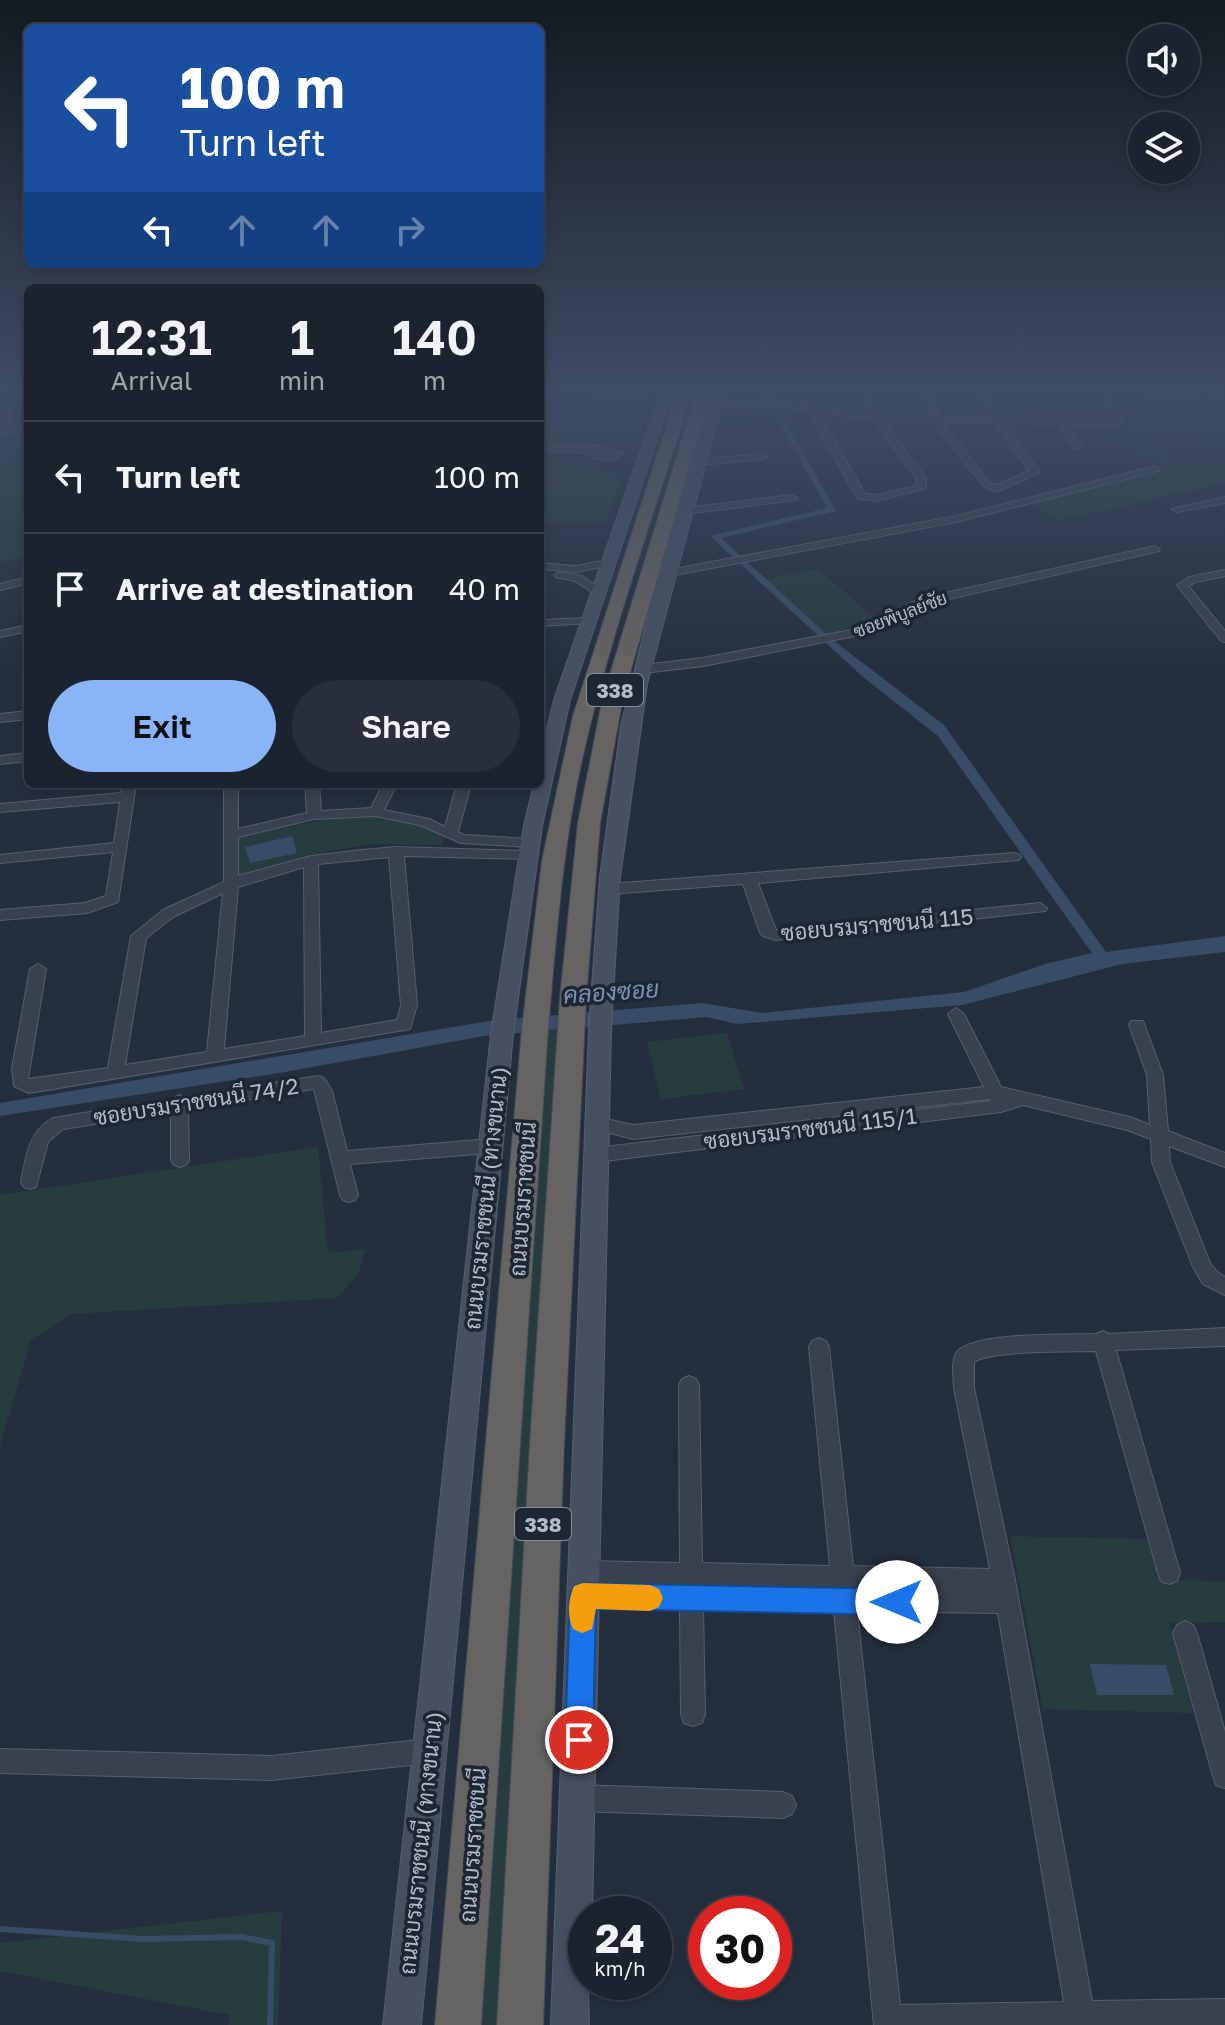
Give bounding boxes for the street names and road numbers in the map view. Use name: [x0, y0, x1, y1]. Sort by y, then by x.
street label: ซอยพิบูลย์ชัย: [850, 585, 951, 645]
road number: 338: [587, 674, 643, 706]
street label: ซอยบรมราชชนนี 115: [780, 902, 974, 946]
street label: ถนนบรมราชชนนี (ทางขนาน): [458, 1065, 512, 1331]
street label: ซอยบรมราชชนนี 74/2: [92, 1071, 300, 1131]
street label: ซอยบรมราชชนนี 115/1: [702, 1102, 918, 1154]
street label: ถนนบรมราชชนนี: [503, 1121, 541, 1277]
road number: 338: [515, 1508, 571, 1540]
street label: ถนนบรมราชชนนี (ทางขนาน): [393, 1710, 447, 1976]
street label: ถนนบรมราชชนนี: [453, 1767, 491, 1923]

